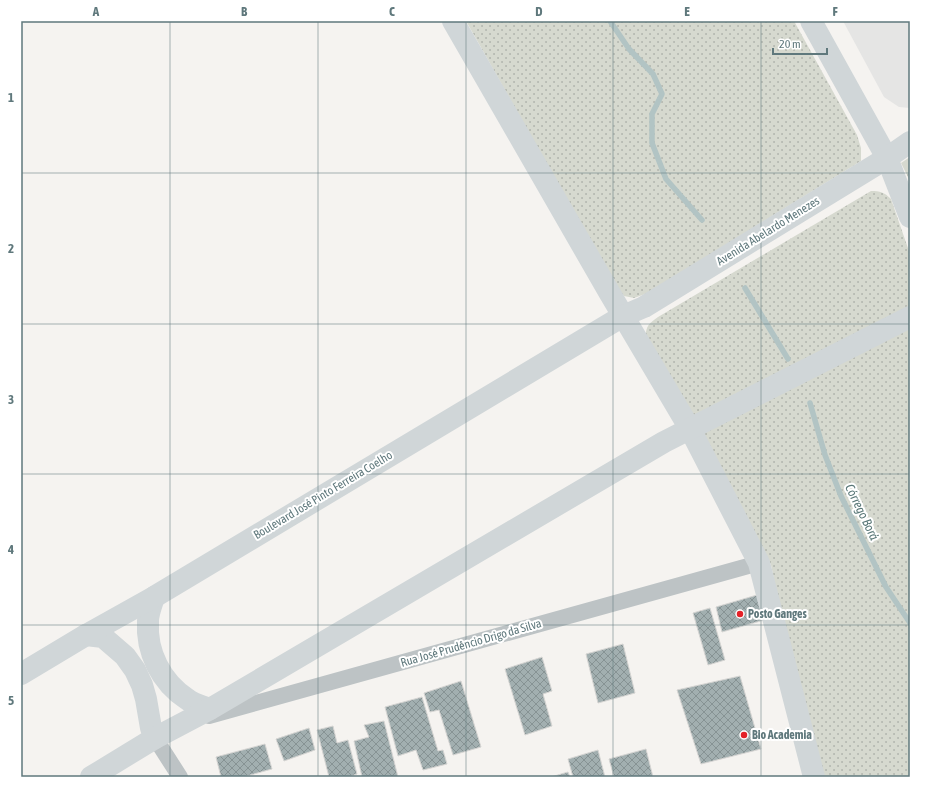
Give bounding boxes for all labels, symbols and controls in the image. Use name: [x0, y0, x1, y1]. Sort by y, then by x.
text: A: [92, 4, 100, 19]
text: B: [241, 4, 248, 19]
text: C: [389, 4, 395, 19]
text: D: [535, 4, 543, 19]
text: E: [684, 4, 690, 19]
text: F: [832, 4, 838, 19]
scale bar: [773, 30, 827, 56]
text: 20 m: [779, 37, 801, 51]
text: 1: [8, 90, 14, 105]
street label: Avenida Abelardo Menezes: [714, 194, 822, 268]
text: 2: [8, 241, 14, 256]
text: 3: [8, 392, 14, 407]
street label: Boulevard José Pinto Ferreira Coelho: [251, 448, 395, 542]
water label: Córrego Borá: [842, 482, 882, 542]
text: 4: [7, 542, 14, 557]
place label: Posto Ganges: [748, 607, 807, 621]
marker: Posto Ganges: [735, 609, 745, 619]
street label: Rua José Prudêncio Drigo da Silva: [399, 616, 543, 670]
text: 5: [8, 693, 14, 708]
place label: Bio Academia: [752, 728, 812, 742]
marker: Bio Academia: [739, 730, 749, 740]

